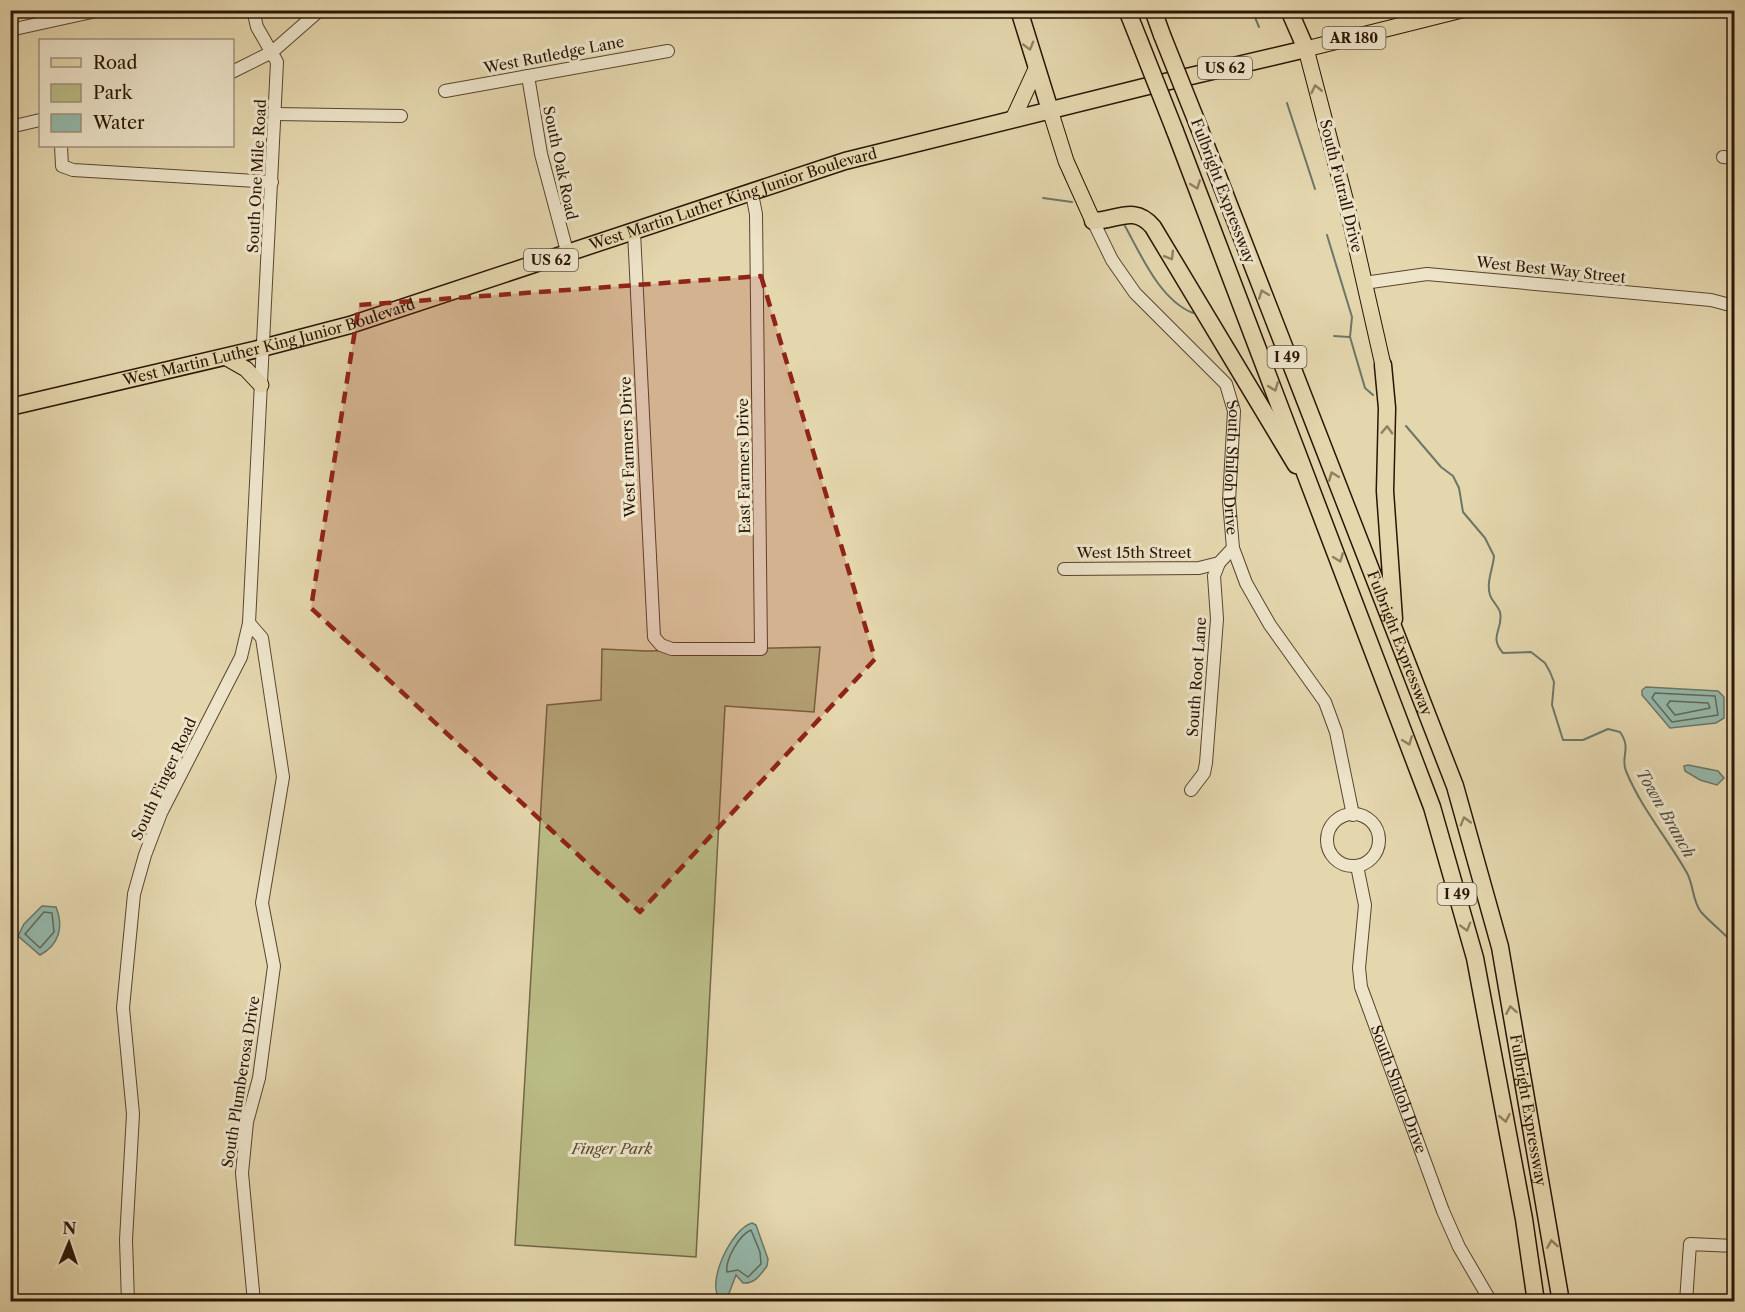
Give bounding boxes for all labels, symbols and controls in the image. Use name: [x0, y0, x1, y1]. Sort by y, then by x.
road number: AR 180: [1322, 27, 1386, 49]
street label: West Rutledge Lane: [481, 32, 626, 78]
legend: [39, 39, 234, 147]
one-way arrow: [1022, 40, 1034, 51]
text: Road: [93, 52, 138, 74]
road number: US 62: [1198, 57, 1252, 79]
text: Park: [93, 82, 134, 104]
one-way arrow: [1310, 84, 1323, 94]
street label: South One Mile Road: [243, 99, 270, 253]
street label: South Oak Road: [539, 104, 582, 222]
text: Water: [92, 112, 145, 134]
street label: Fulbright Expressway: [1187, 116, 1260, 267]
street label: South Futrall Drive: [1316, 117, 1367, 254]
street label: West Martin Luther King Junior Boulevard: [585, 143, 879, 254]
one-way arrow: [1189, 179, 1201, 190]
road number: US 62: [524, 249, 578, 271]
one-way arrow: [1163, 250, 1175, 260]
street label: West Best Way Street: [1474, 252, 1627, 287]
one-way arrow: [1258, 289, 1270, 300]
street label: West Martin Luther King Junior Boulevard: [120, 294, 417, 390]
road number: I 49: [1268, 346, 1306, 368]
street label: West Farmers Drive: [616, 376, 639, 519]
one-way arrow: [1266, 381, 1279, 391]
street label: East Farmers Drive: [733, 398, 754, 534]
street label: South Shiloh Drive: [1220, 398, 1244, 536]
one-way arrow: [1380, 425, 1393, 434]
one-way arrow: [1328, 471, 1341, 482]
street label: West 15th Street: [1076, 543, 1192, 562]
one-way arrow: [1332, 552, 1345, 563]
street label: Fulbright Expressway: [1363, 568, 1437, 719]
street label: South Root Lane: [1183, 616, 1210, 738]
street label: South Finger Road: [127, 714, 200, 843]
one-way arrow: [1400, 735, 1413, 746]
water label: Town Branch: [1632, 765, 1700, 861]
one-way arrow: [1460, 816, 1472, 827]
road number: I 49: [1438, 883, 1476, 905]
one-way arrow: [1459, 921, 1471, 932]
street label: South Plumberosa Drive: [218, 995, 263, 1169]
one-way arrow: [1506, 1005, 1518, 1015]
street label: South Shiloh Drive: [1367, 1022, 1431, 1156]
street label: Fulbright Expressway: [1506, 1033, 1551, 1188]
one-way arrow: [1498, 1112, 1511, 1122]
park label: Finger Park: [571, 1139, 653, 1158]
north arrow: [39, 1213, 99, 1273]
text: N: [62, 1218, 77, 1238]
one-way arrow: [1546, 1239, 1558, 1248]

